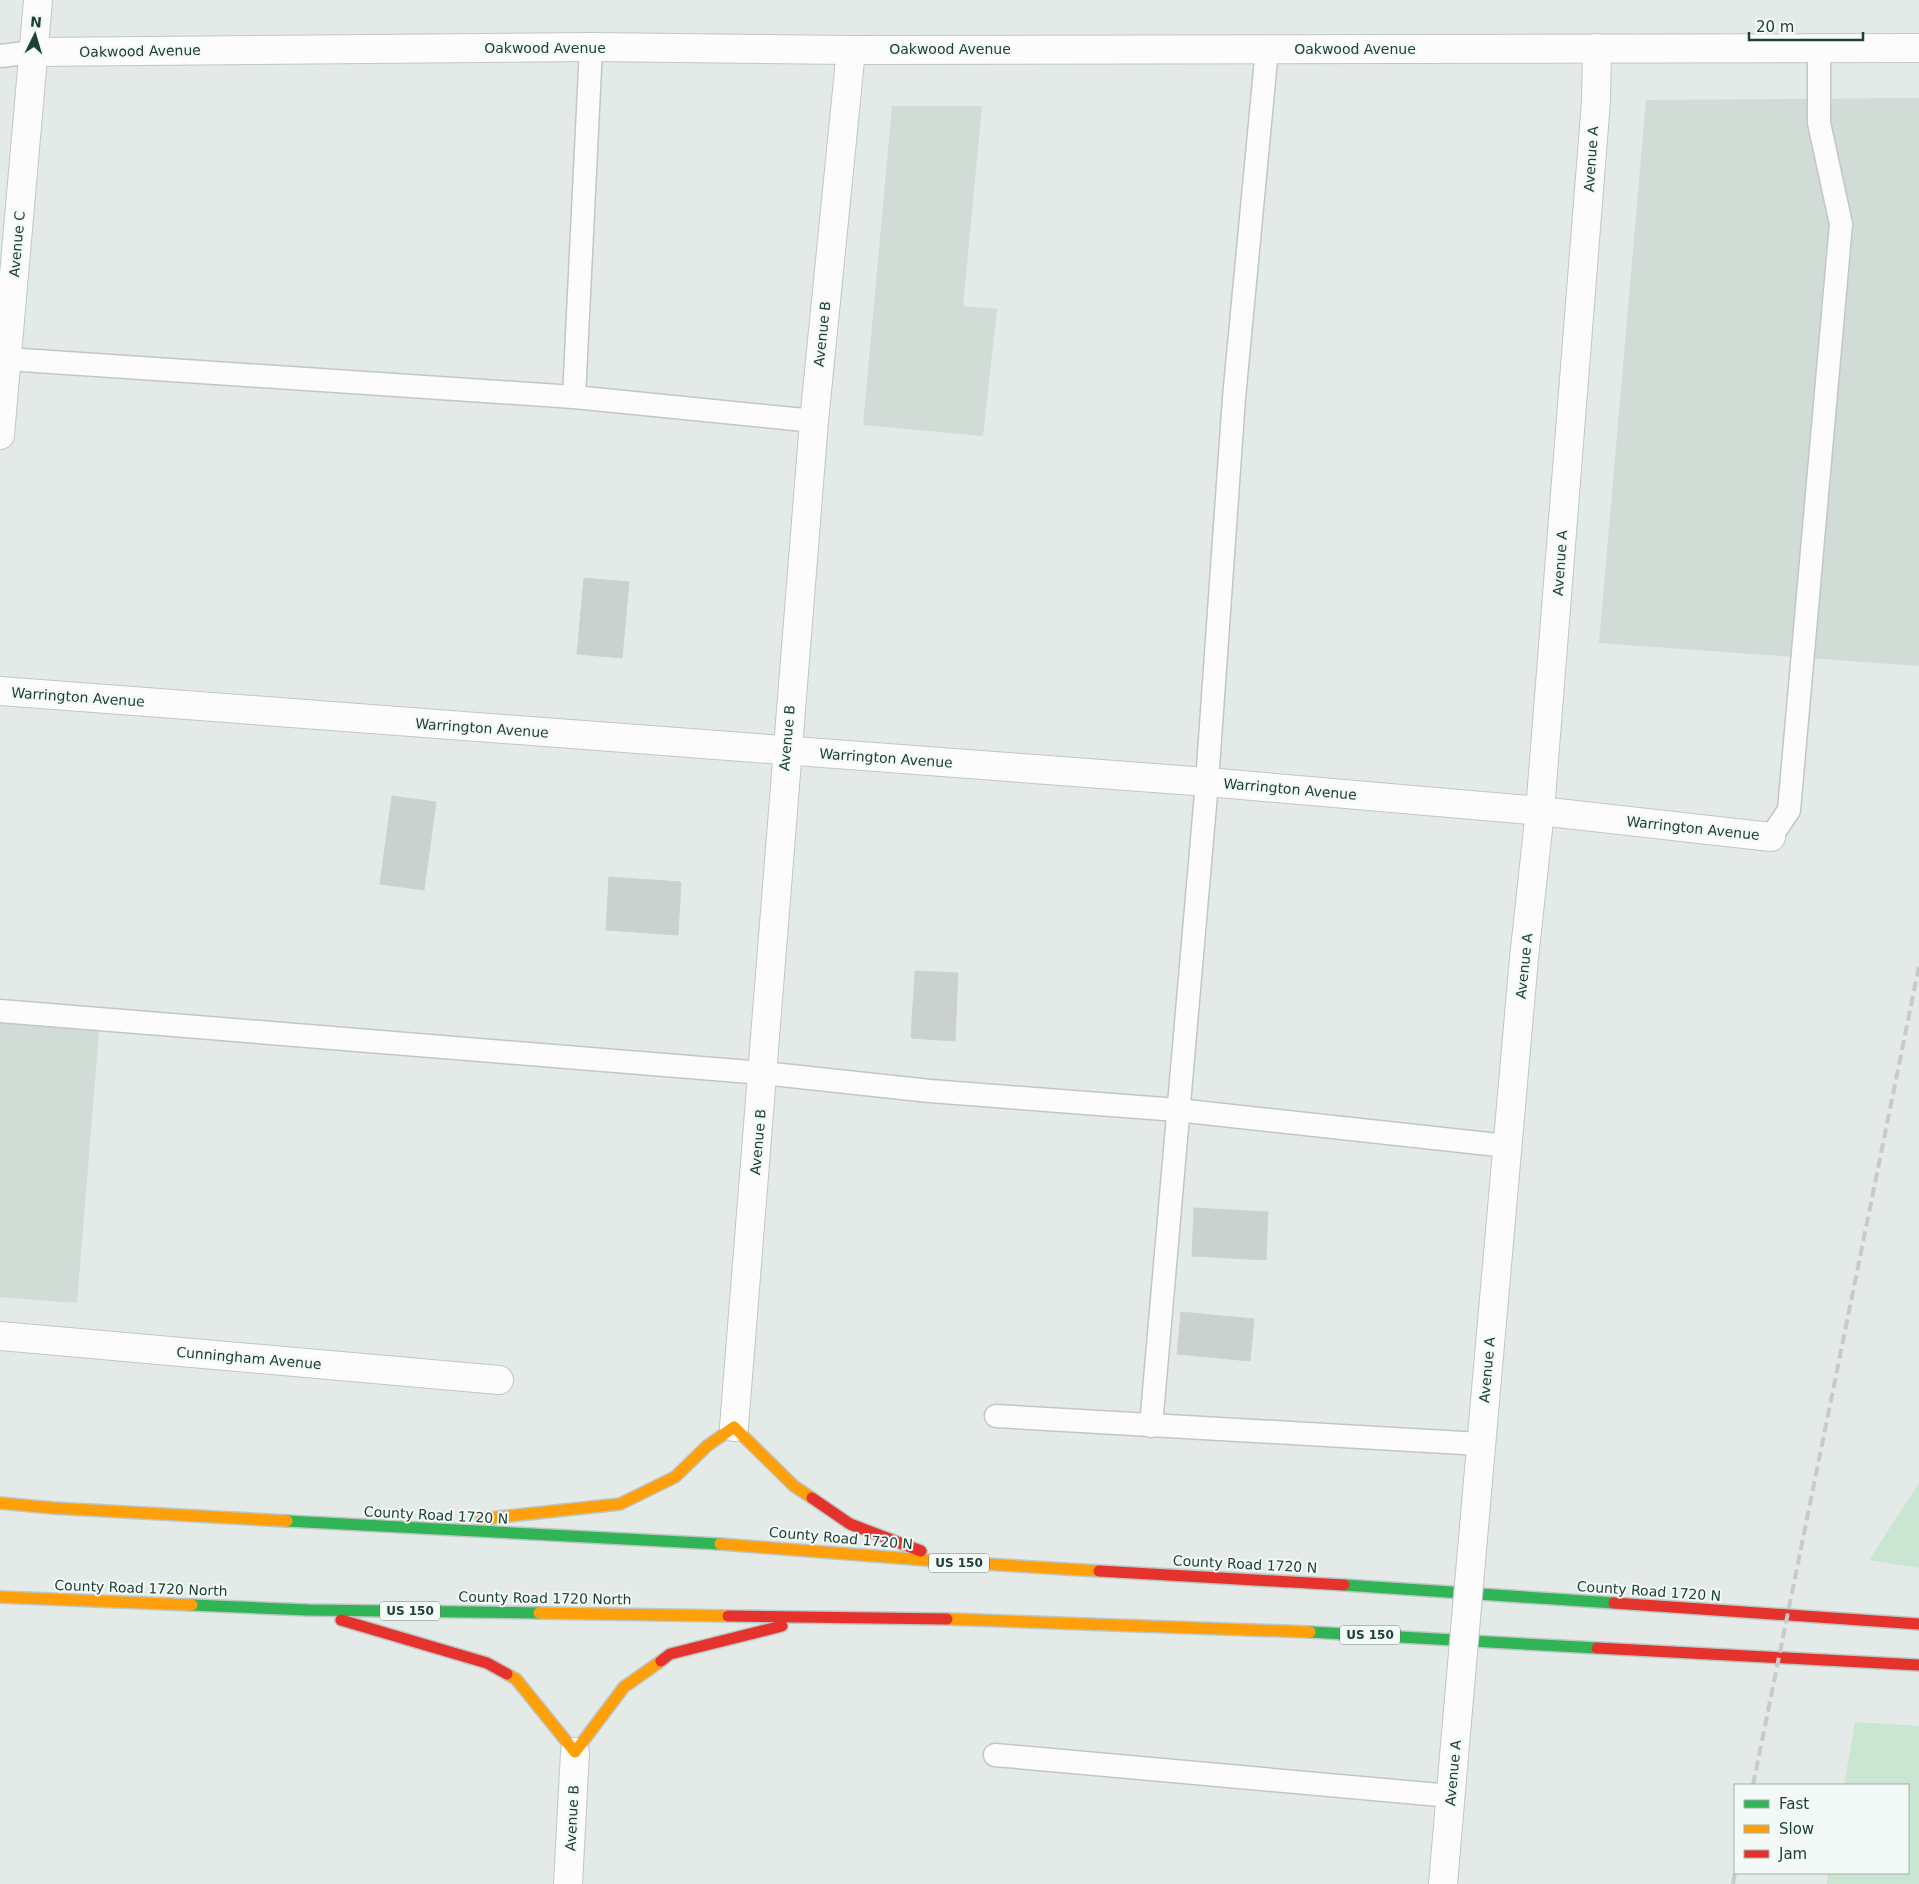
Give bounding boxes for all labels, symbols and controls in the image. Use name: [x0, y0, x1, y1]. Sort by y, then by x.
north arrow: [10, 10, 60, 60]
scale bar: [1749, 10, 1863, 42]
text: N: [30, 14, 43, 31]
text: 20 m: [1756, 18, 1794, 36]
street label: Oakwood Avenue: [484, 40, 606, 56]
street label: Oakwood Avenue: [889, 41, 1011, 57]
street label: Oakwood Avenue: [1294, 41, 1416, 57]
street label: Oakwood Avenue: [79, 42, 201, 60]
street label: Avenue A: [1581, 125, 1601, 193]
street label: Avenue C: [6, 210, 28, 278]
street label: Avenue B: [811, 300, 833, 368]
street label: Avenue A: [1550, 529, 1570, 597]
street label: Warrington Avenue: [11, 684, 145, 710]
street label: Avenue B: [776, 704, 798, 772]
street label: Warrington Avenue: [415, 715, 549, 741]
street label: Warrington Avenue: [819, 745, 953, 771]
street label: Warrington Avenue: [1223, 775, 1357, 803]
street label: Warrington Avenue: [1626, 813, 1760, 843]
street label: Avenue A: [1513, 932, 1535, 1000]
street label: Avenue B: [747, 1108, 769, 1176]
street label: Avenue A: [1476, 1336, 1498, 1404]
street label: Cunningham Avenue: [176, 1344, 322, 1372]
street label: County Road 1720 N: [363, 1503, 509, 1527]
street label: County Road 1720 N: [768, 1524, 914, 1552]
street label: County Road 1720 N: [1172, 1552, 1318, 1576]
road number: US 150: [929, 1554, 989, 1572]
street label: County Road 1720 North: [54, 1577, 228, 1599]
street label: County Road 1720 N: [1576, 1578, 1722, 1604]
street label: County Road 1720 North: [458, 1588, 632, 1608]
road number: US 150: [380, 1602, 440, 1620]
road number: US 150: [1340, 1626, 1400, 1644]
street label: Avenue A: [1442, 1739, 1464, 1807]
legend: [1734, 1784, 1909, 1874]
street label: Avenue B: [562, 1785, 582, 1851]
text: Fast: [1779, 1795, 1809, 1813]
text: Slow: [1779, 1820, 1814, 1838]
text: Jam: [1778, 1845, 1807, 1863]

